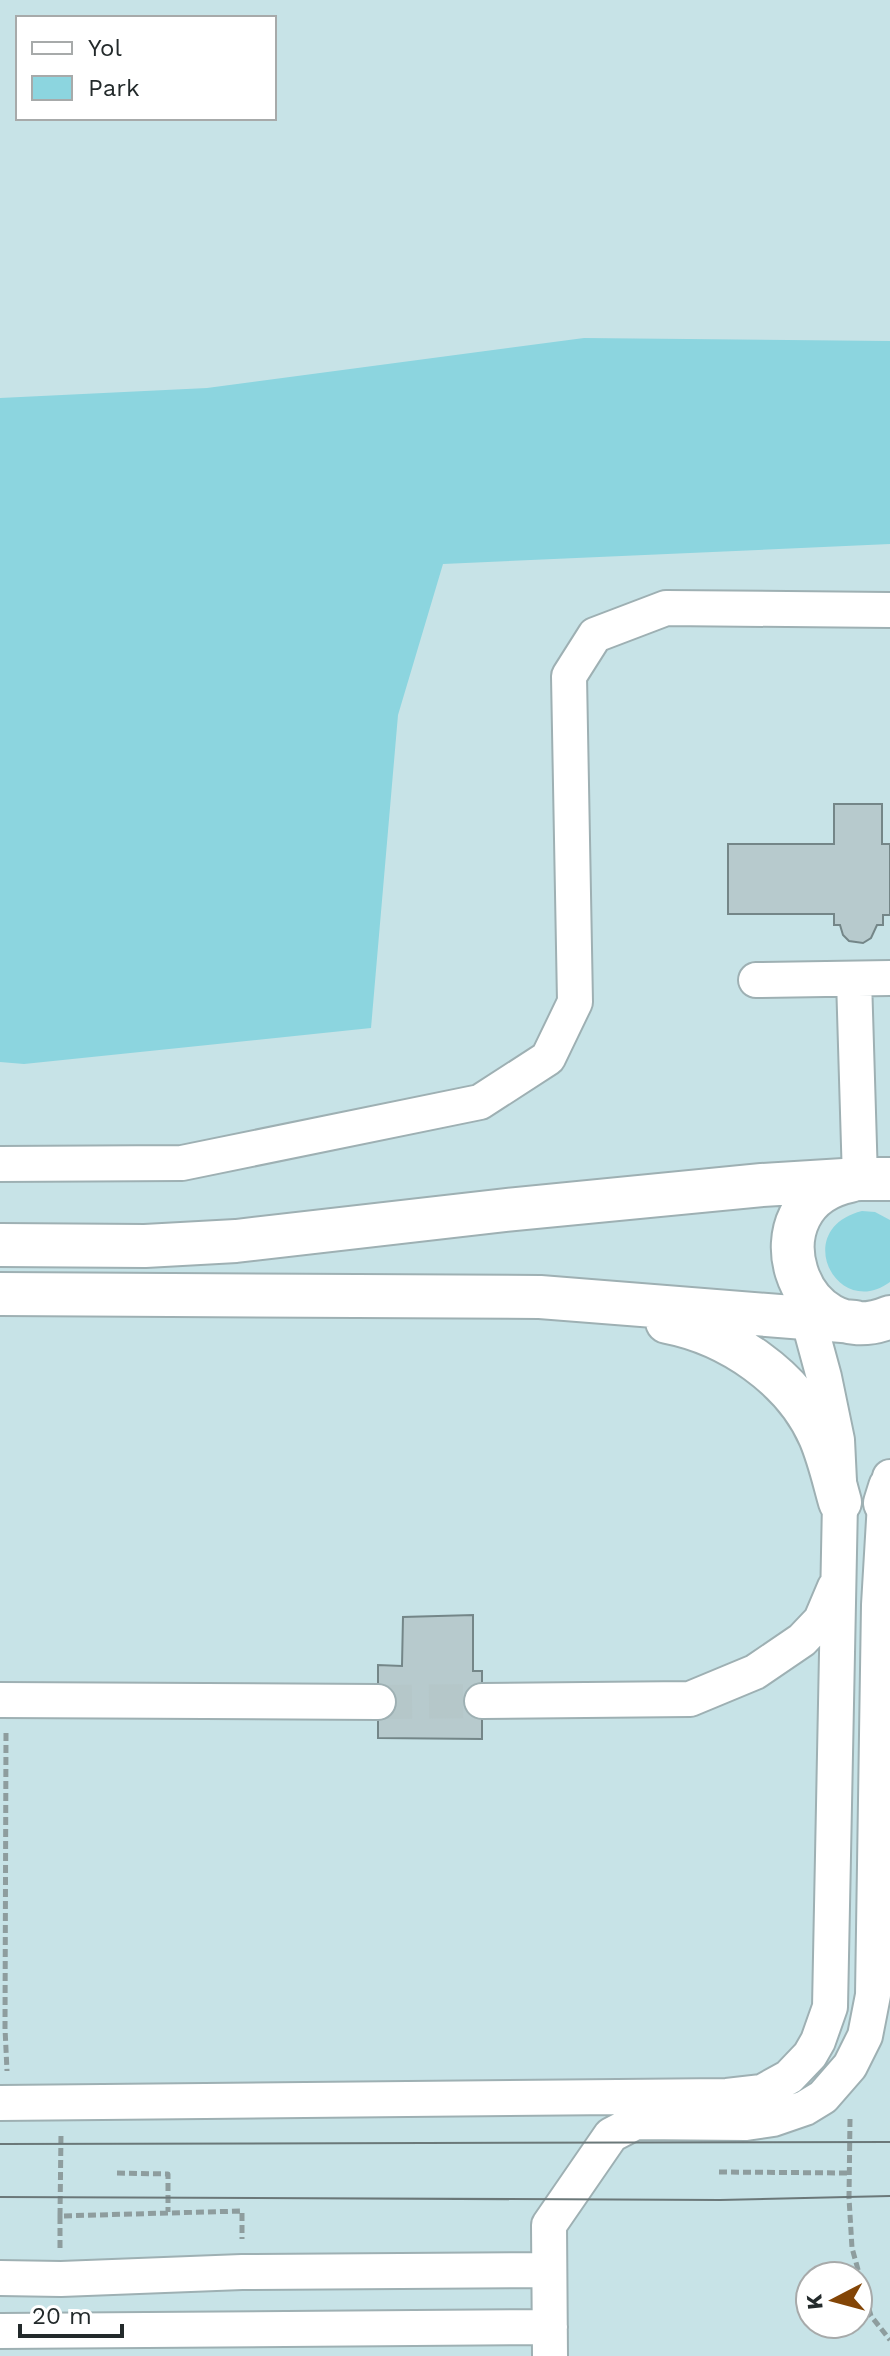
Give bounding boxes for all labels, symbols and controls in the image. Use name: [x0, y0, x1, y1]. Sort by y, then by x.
legend: [16, 16, 276, 120]
text: Yol: [88, 34, 122, 62]
text: Park: [88, 74, 140, 102]
north arrow: [794, 2260, 874, 2340]
scale bar: [20, 2288, 122, 2338]
text: K: [801, 2292, 828, 2311]
text: 20 m: [32, 2302, 92, 2330]

